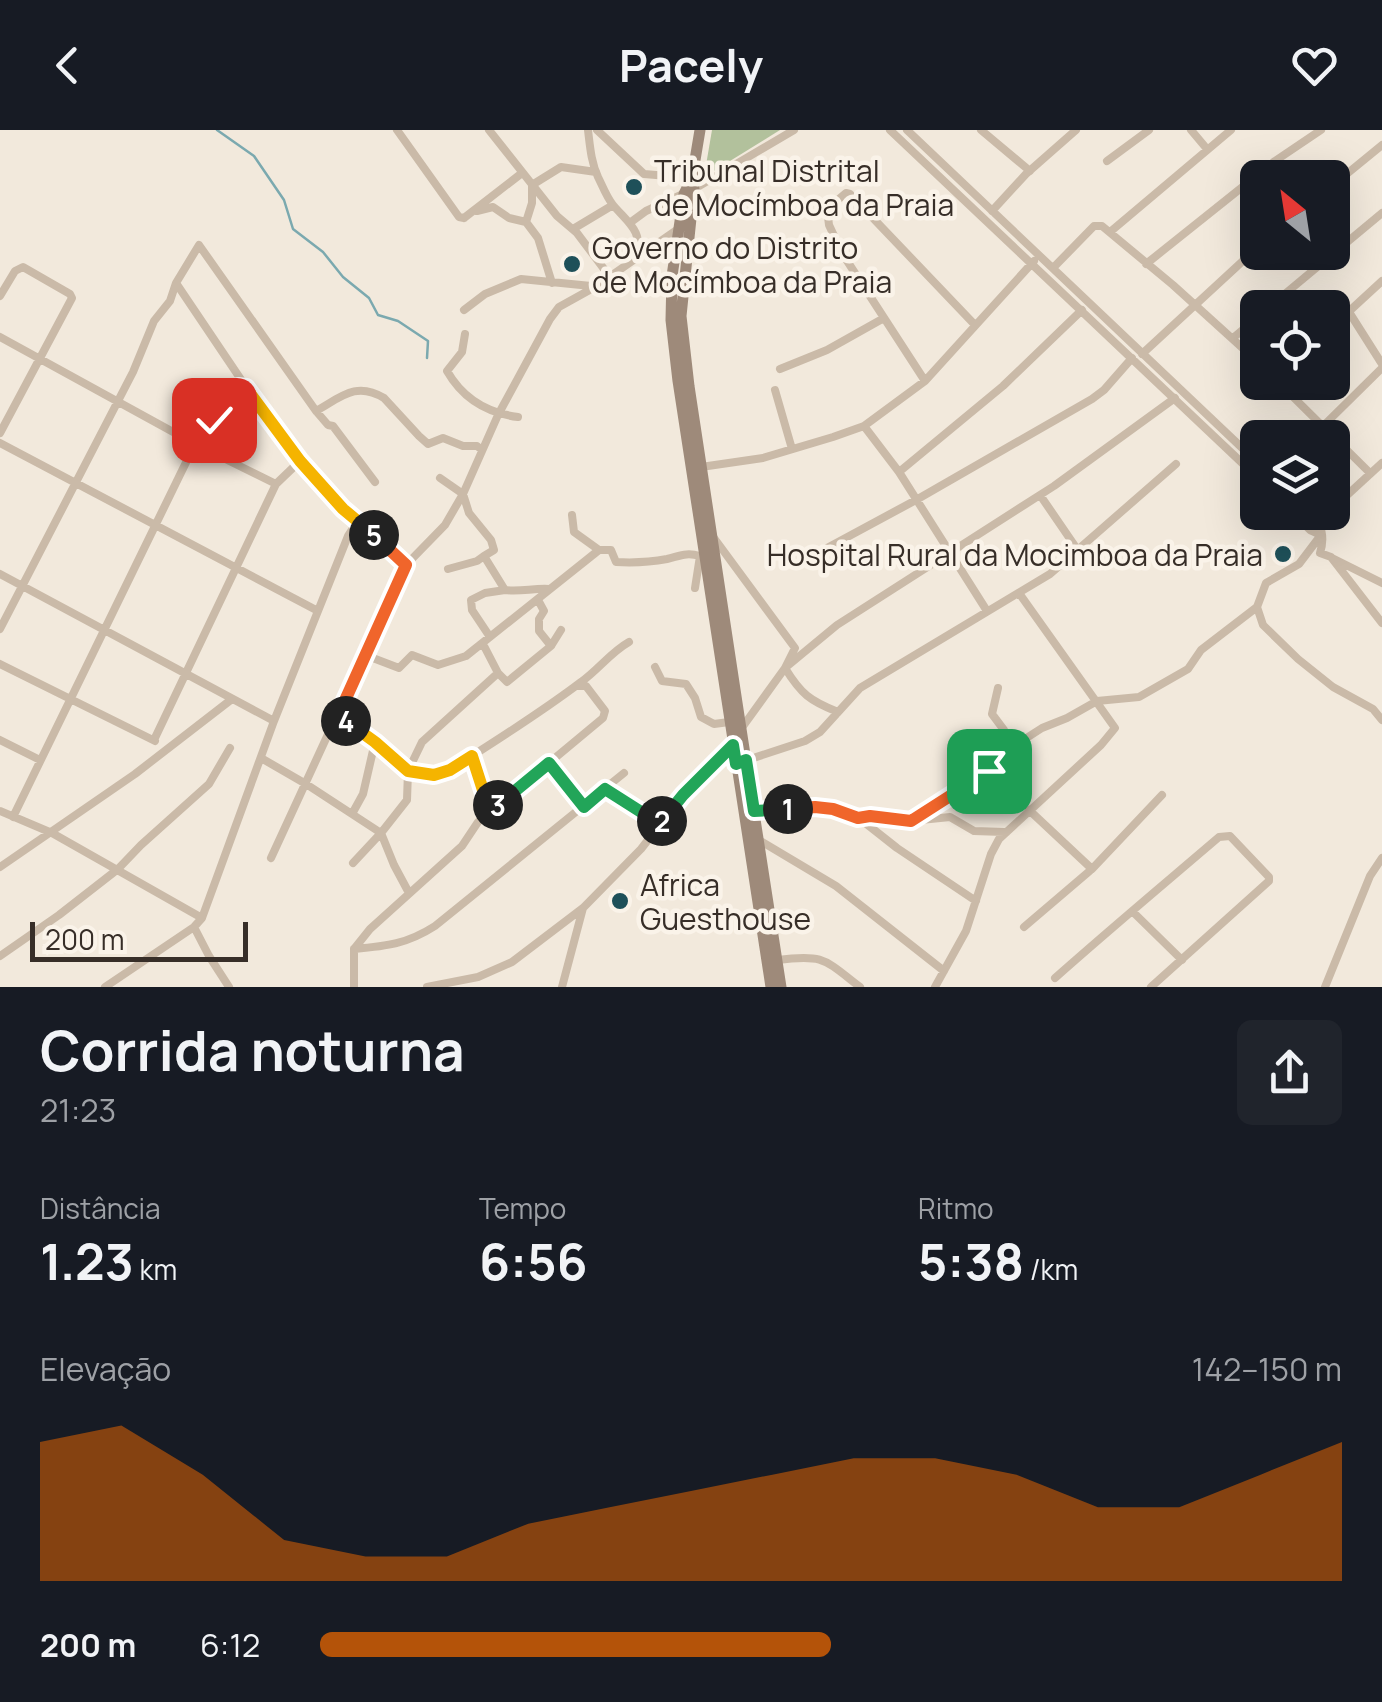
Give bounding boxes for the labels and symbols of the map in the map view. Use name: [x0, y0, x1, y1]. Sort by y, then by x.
place label: Tribunal Distrital de Mocímboa da Praia: [654, 150, 954, 225]
north arrow: [1240, 160, 1350, 270]
marker: Tribunal Distrital de Mocímboa da Praia: [623, 176, 645, 198]
place label: Governo do Distrito de Mocímboa da Praia: [592, 227, 892, 302]
marker: Governo do Distrito de Mocímboa da Praia: [561, 253, 583, 275]
pin: [172, 378, 257, 463]
pin: 5: [349, 510, 399, 560]
place label: Hospital Rural da Mocimboa da Praia: [767, 534, 1263, 575]
marker: Hospital Rural da Mocimboa da Praia: [1272, 543, 1294, 565]
pin: 4: [321, 696, 371, 746]
pin: [947, 729, 1032, 814]
pin: 3: [473, 780, 523, 830]
pin: 1: [763, 784, 813, 834]
pin: 2: [637, 796, 687, 846]
place label: Africa Guesthouse: [640, 864, 811, 939]
marker: Africa Guesthouse: [609, 890, 631, 912]
scale bar: [30, 917, 248, 961]

